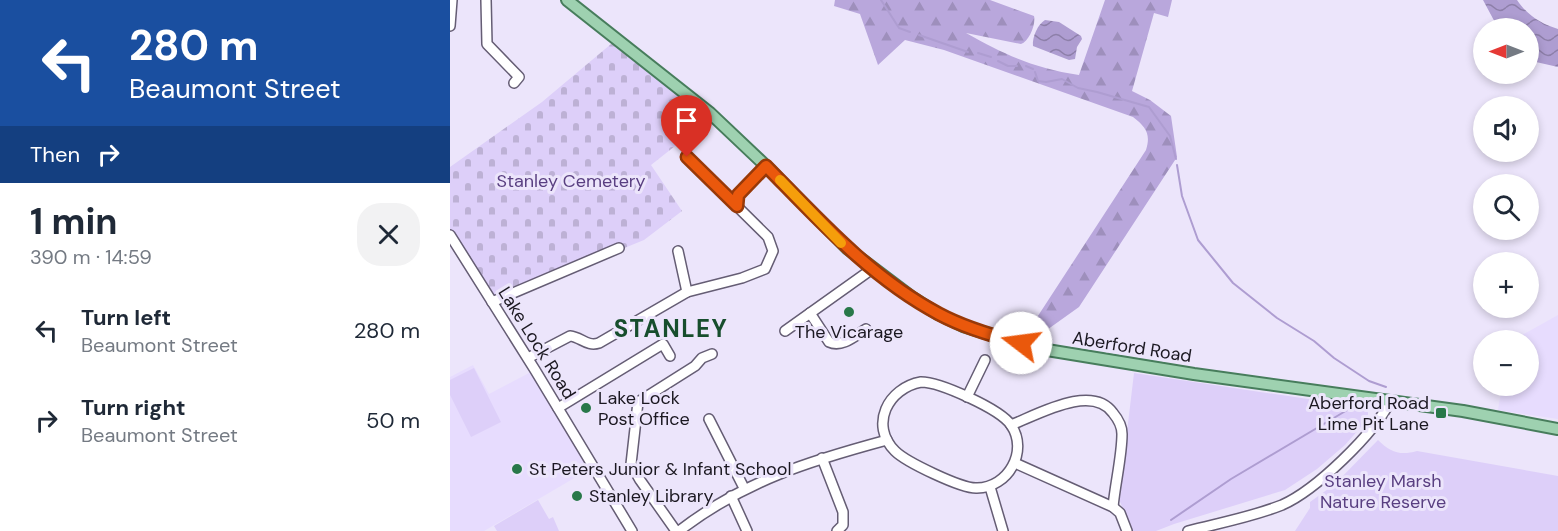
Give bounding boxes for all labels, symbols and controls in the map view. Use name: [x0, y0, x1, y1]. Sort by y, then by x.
text: 280 m: [129, 18, 259, 73]
north arrow: [1473, 18, 1539, 84]
map controls: [1473, 18, 1539, 396]
icon: left: [30, 24, 108, 102]
text: Beaumont Street: [129, 71, 341, 106]
pin: [661, 95, 712, 157]
button: sound: [1473, 96, 1539, 162]
icon: arrive: [670, 104, 703, 137]
icon: right: [92, 138, 125, 171]
text: Then: [30, 140, 80, 169]
park label: Stanley Cemetery: [496, 169, 646, 193]
button: search: [1473, 174, 1539, 240]
text: 1 min: [30, 198, 118, 245]
button: close: [357, 203, 420, 266]
text: 390 m · 14:59: [30, 244, 152, 270]
button: +: [1473, 252, 1539, 318]
street label: Lake Lock Road: [493, 282, 581, 404]
text: Turn left: [81, 303, 171, 332]
marker: The Vicarage: [842, 305, 856, 319]
position arrow: [989, 311, 1053, 375]
district label: STANLEY: [614, 313, 728, 344]
icon: left: [30, 314, 63, 347]
text: 280 m: [354, 316, 420, 345]
place label: The Vicarage: [795, 320, 903, 344]
street label: Aberford Road: [1070, 326, 1194, 368]
button: −: [1473, 330, 1539, 396]
text: Beaumont Street: [81, 332, 238, 358]
place label: Lake Lock Post Office: [598, 386, 690, 431]
place label: Aberford Road Lime Pit Lane: [1308, 391, 1429, 436]
text: Turn right: [81, 393, 186, 422]
marker: Lake Lock Post Office: [579, 401, 593, 415]
icon: right: [30, 404, 63, 437]
text: 50 m: [366, 406, 420, 435]
marker: Aberford Road Lime Pit Lane: [1434, 406, 1448, 420]
text: Beaumont Street: [81, 422, 238, 448]
place label: St Peters Junior & Infant School: [529, 457, 791, 481]
marker: St Peters Junior & Infant School: [510, 462, 524, 476]
park label: Stanley Marsh Nature Reserve: [1320, 469, 1446, 514]
place label: Stanley Library: [589, 484, 714, 508]
marker: Stanley Library: [570, 489, 584, 503]

